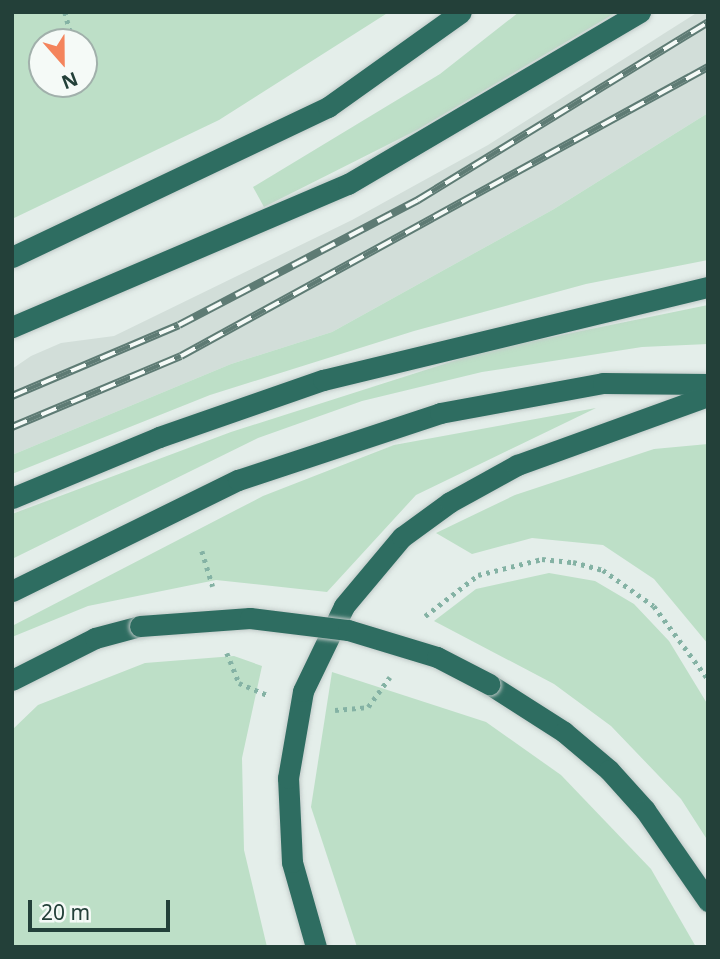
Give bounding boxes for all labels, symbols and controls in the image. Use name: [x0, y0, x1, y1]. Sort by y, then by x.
north arrow: [28, 28, 98, 98]
text: N: [58, 66, 82, 96]
scale bar: [32, 886, 173, 930]
text: 20 m: [41, 898, 90, 926]

